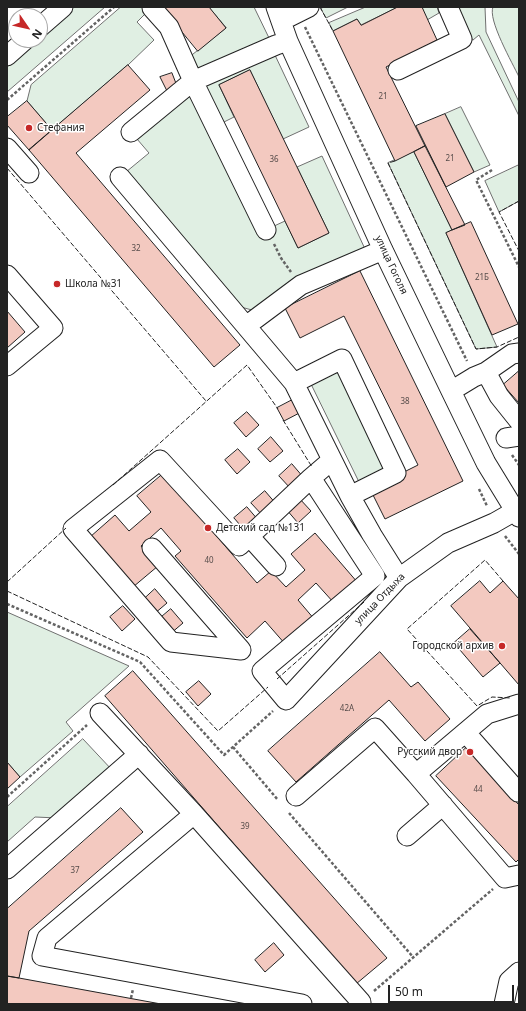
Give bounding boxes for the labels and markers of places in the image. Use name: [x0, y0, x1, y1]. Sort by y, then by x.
place label: Стефания: [37, 122, 85, 134]
marker: Стефания: [24, 123, 34, 133]
place label: Школа №31: [65, 278, 122, 290]
marker: Школа №31: [52, 279, 62, 289]
place label: Детский сад №131: [216, 522, 305, 534]
marker: Детский сад №131: [203, 523, 213, 533]
place label: Городской архив: [412, 640, 494, 652]
marker: Городской архив: [497, 641, 507, 651]
place label: Русский двор: [397, 746, 462, 758]
marker: Русский двор: [465, 747, 475, 757]

